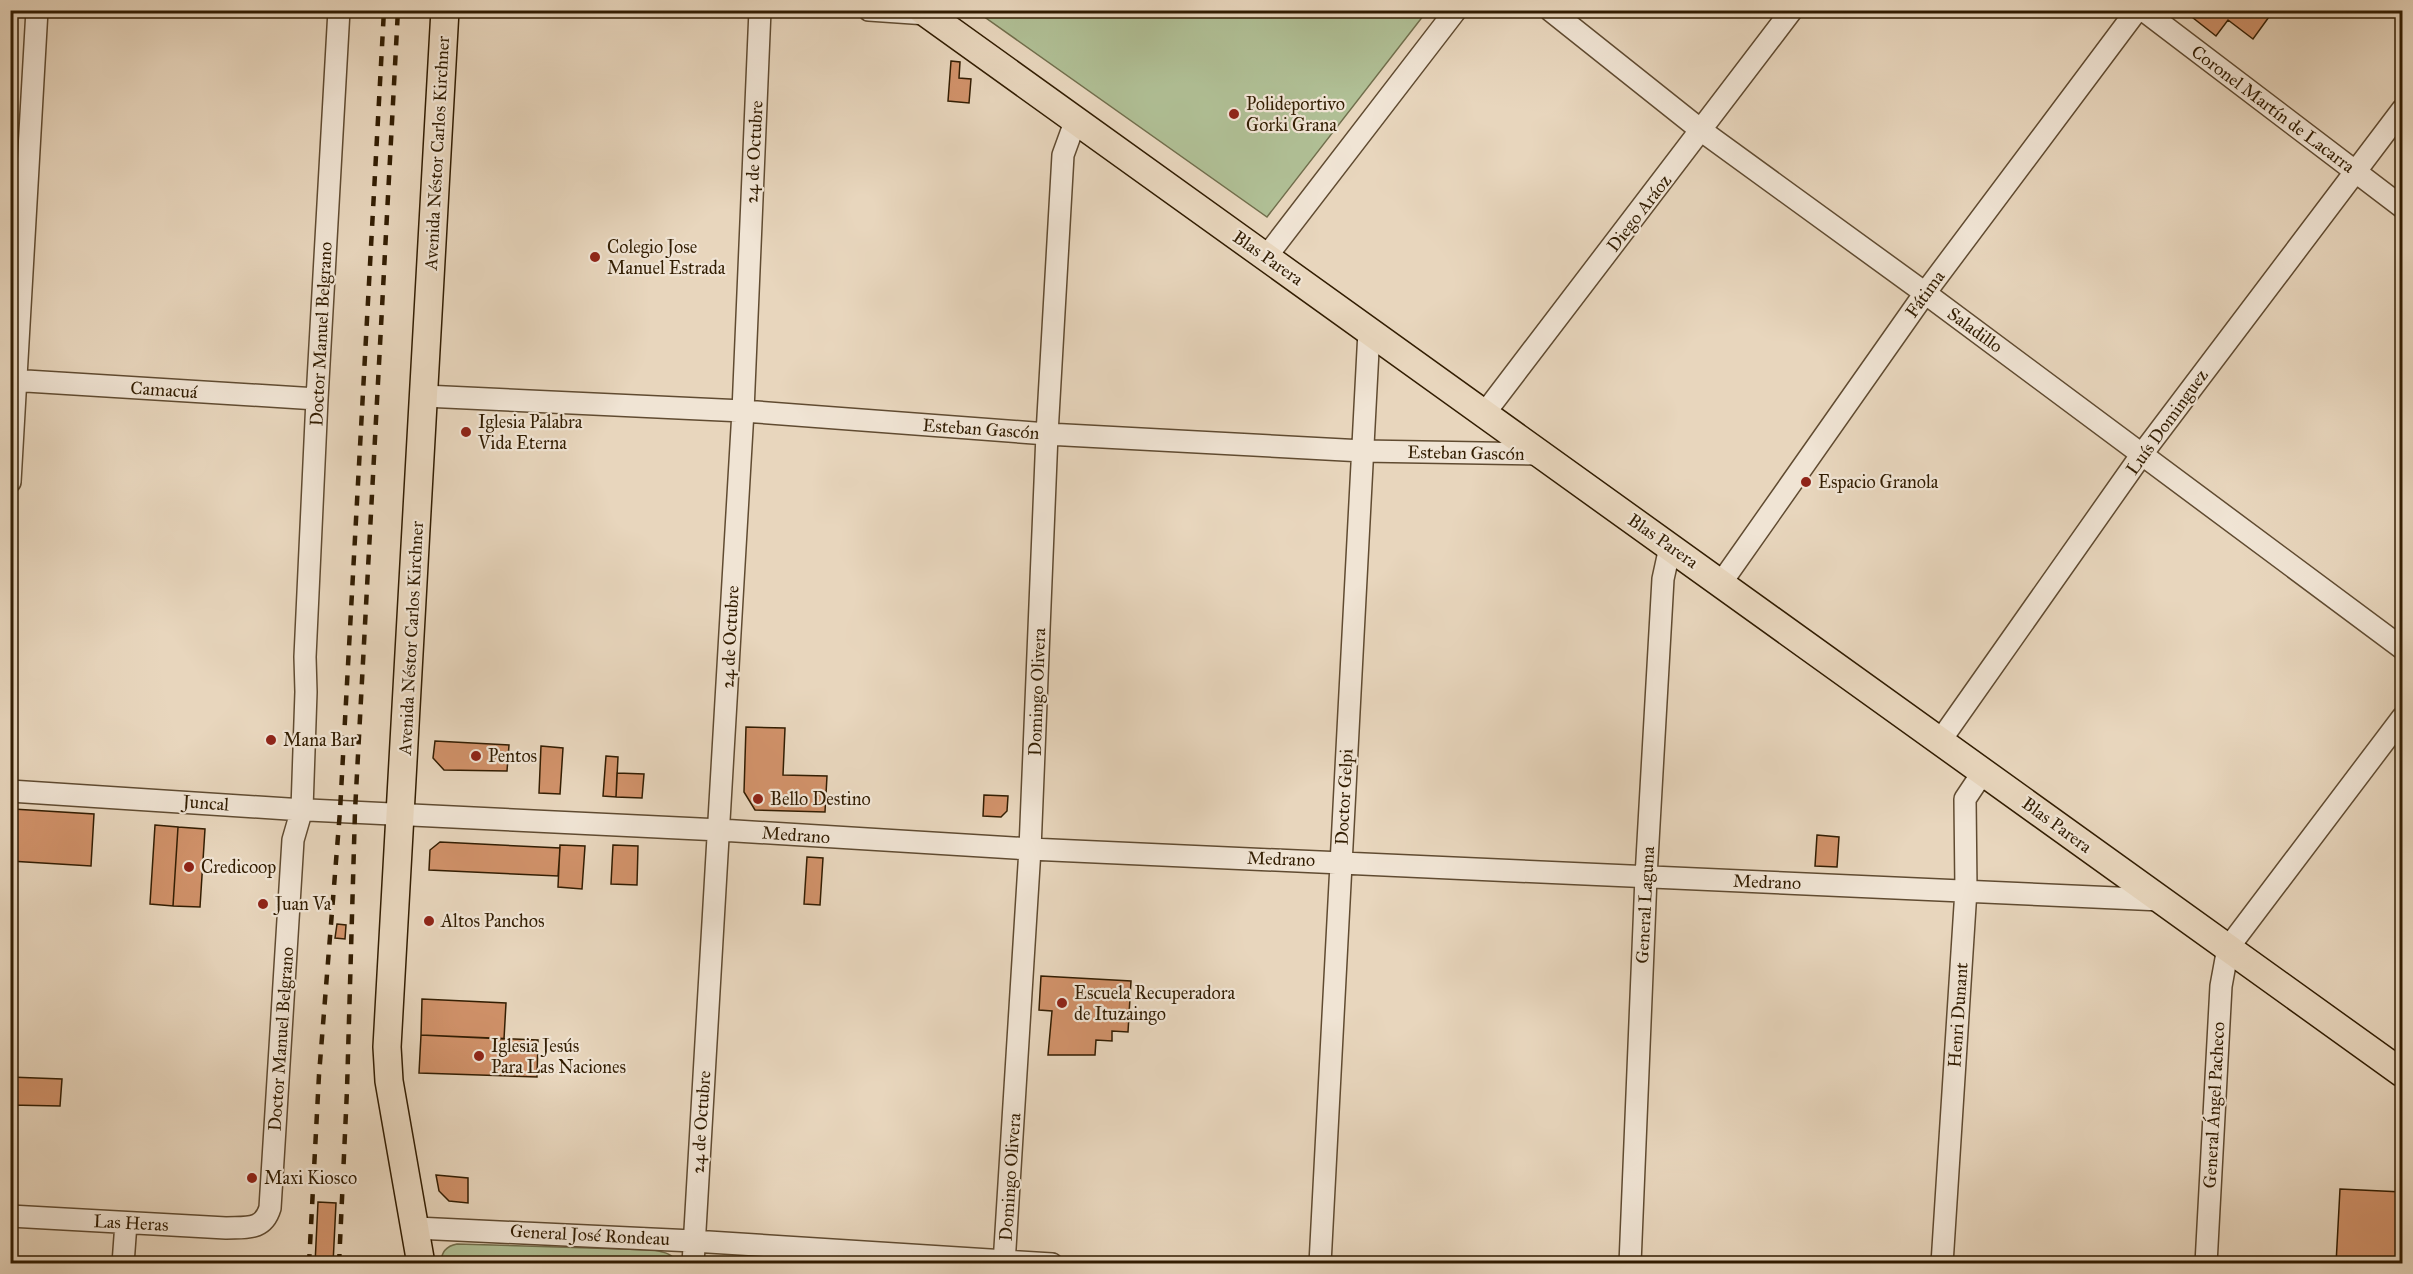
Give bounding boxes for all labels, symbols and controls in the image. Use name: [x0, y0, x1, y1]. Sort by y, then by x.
street label: Avenida Néstor Carlos Kirchner: [420, 35, 454, 272]
street label: Coronel Martín de Lacarra: [2187, 40, 2359, 178]
place label: Polideportivo Gorki Grana: [1246, 93, 1345, 136]
street label: 24 de Octubre: [740, 100, 768, 204]
marker: Polideportivo Gorki Grana: [1227, 107, 1241, 121]
street label: Diego Aráoz: [1602, 170, 1677, 257]
street label: Blas Parera: [1229, 226, 1308, 290]
place label: Colegio Jose Manuel Estrada: [607, 236, 726, 279]
street label: Doctor Manuel Belgrano: [305, 241, 338, 427]
marker: Colegio Jose Manuel Estrada: [588, 250, 602, 264]
street label: Fátima: [1901, 266, 1950, 322]
street label: Saladillo: [1943, 303, 2007, 357]
street label: Luís Dominguez: [2121, 365, 2214, 480]
street label: Camacuá: [130, 377, 199, 403]
place label: Iglesia Palabra Vida Eterna: [477, 411, 583, 454]
street label: Esteban Gascón: [922, 414, 1040, 444]
marker: Iglesia Palabra Vida Eterna: [459, 425, 473, 439]
street label: Esteban Gascón: [1407, 441, 1525, 465]
place label: Espacio Granola: [1818, 471, 1939, 493]
marker: Espacio Granola: [1799, 475, 1813, 489]
street label: Blas Parera: [1624, 509, 1703, 573]
street label: Avenida Néstor Carlos Kirchner: [394, 520, 428, 757]
street label: 24 de Octubre: [716, 585, 744, 689]
street label: Domingo Olivera: [1024, 627, 1051, 757]
place label: Mana Bar: [283, 729, 357, 751]
marker: Mana Bar: [264, 733, 278, 747]
place label: Pentos: [488, 745, 537, 767]
street label: Doctor Gelpi: [1330, 748, 1358, 846]
marker: Pentos: [469, 749, 483, 763]
place label: Bello Destino: [770, 788, 871, 810]
street label: Juncal: [180, 790, 230, 817]
marker: Bello Destino: [751, 792, 765, 806]
street label: Blas Parera: [2018, 792, 2096, 858]
street label: Medrano: [761, 822, 831, 848]
street label: General Laguna: [1631, 845, 1660, 964]
street label: Medrano: [1247, 847, 1315, 871]
place label: Credicoop: [201, 856, 276, 878]
marker: Credicoop: [182, 860, 196, 874]
street label: Medrano: [1733, 870, 1801, 894]
place label: Juan Va: [273, 893, 332, 916]
marker: Juan Va: [256, 897, 270, 911]
place label: Altos Panchos: [440, 910, 545, 932]
marker: Altos Panchos: [422, 914, 436, 928]
street label: Doctor Manuel Belgrano: [264, 946, 299, 1132]
street label: Henri Dunant: [1943, 961, 1973, 1068]
place label: Escuela Recuperadora de Ituzaingo: [1074, 982, 1236, 1026]
marker: Escuela Recuperadora de Ituzaingo: [1055, 996, 1069, 1010]
street label: General Ángel Pacheco: [2197, 1021, 2230, 1189]
place label: Iglesia Jesús Para Las Naciones: [491, 1035, 626, 1078]
marker: Iglesia Jesús Para Las Naciones: [472, 1049, 486, 1063]
street label: 24 de Octubre: [686, 1070, 716, 1174]
street label: Domingo Olivera: [995, 1112, 1026, 1242]
place label: Maxi Kiosco: [264, 1167, 357, 1189]
marker: Maxi Kiosco: [245, 1171, 259, 1185]
street label: Las Heras: [93, 1210, 169, 1236]
street label: General José Rondeau: [509, 1220, 671, 1251]

